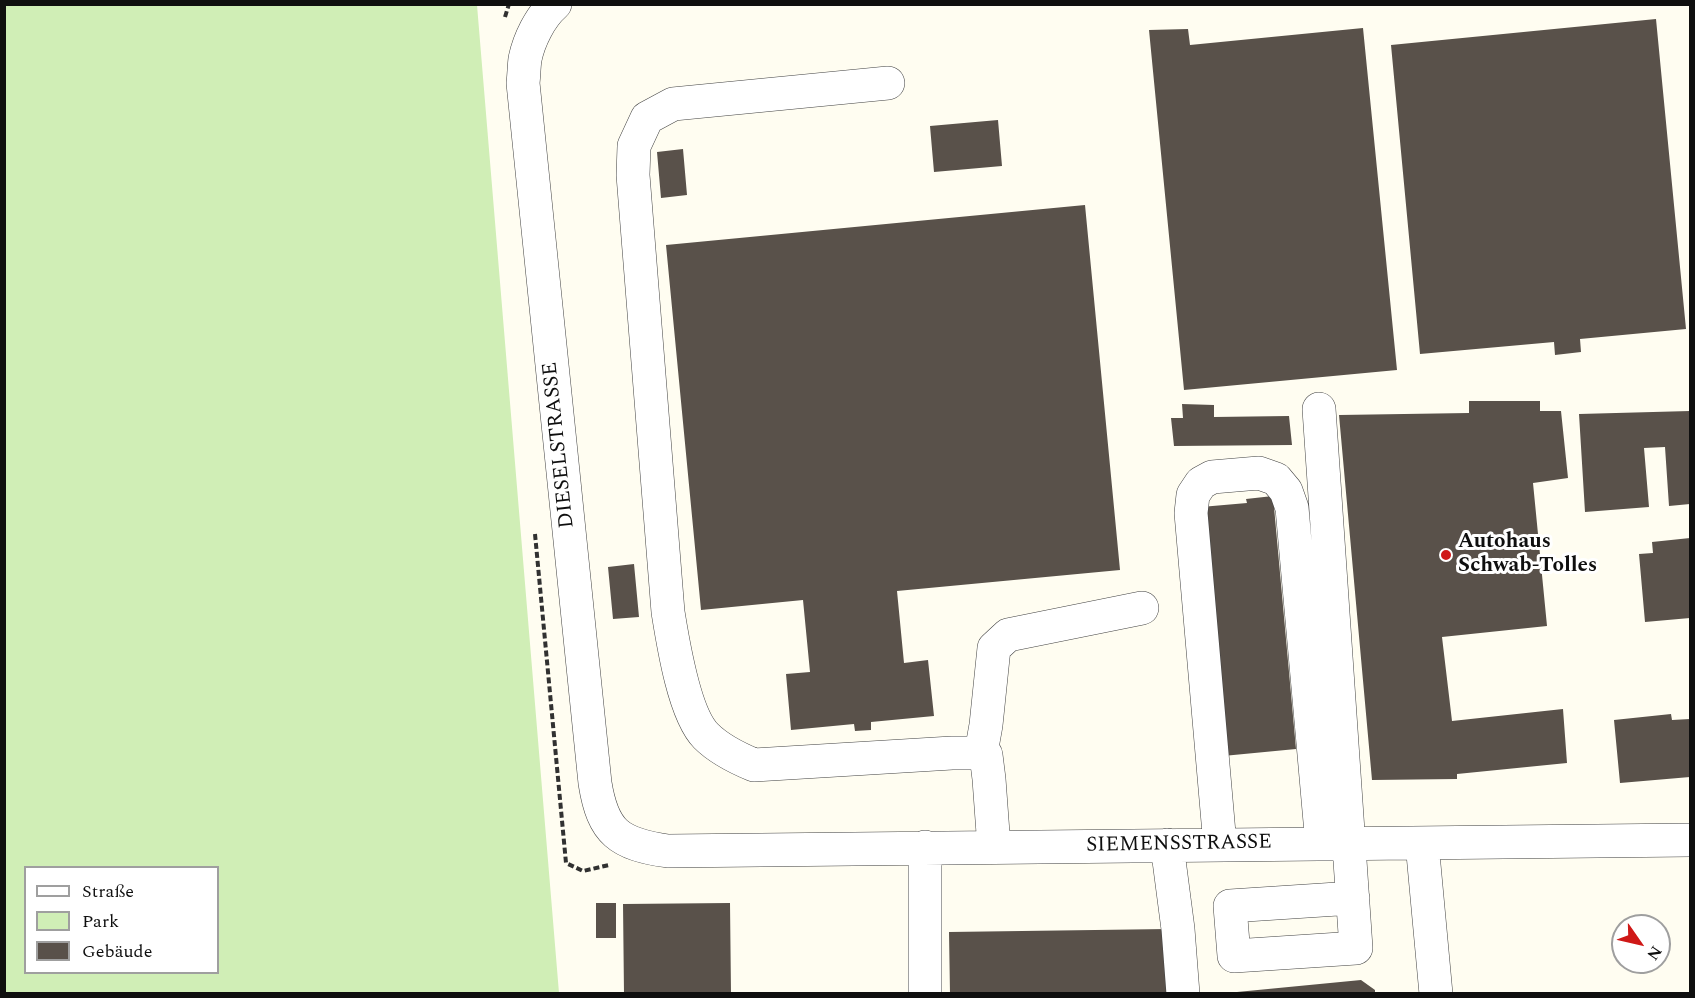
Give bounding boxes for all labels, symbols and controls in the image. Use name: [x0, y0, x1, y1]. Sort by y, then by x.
street label: DIESELSTRASSE: [539, 361, 581, 529]
place label: Autohaus Schwab-Tolles: [1458, 530, 1597, 580]
marker: Autohaus Schwab-Tolles: [1439, 548, 1453, 562]
street label: SIEMENSSTRASSE: [1086, 831, 1272, 859]
legend: [24, 866, 219, 974]
text: Straße: [82, 878, 134, 905]
text: Park: [82, 908, 119, 935]
north arrow: [1611, 914, 1671, 974]
text: Gebäude: [82, 938, 152, 965]
text: N: [1641, 941, 1668, 965]

